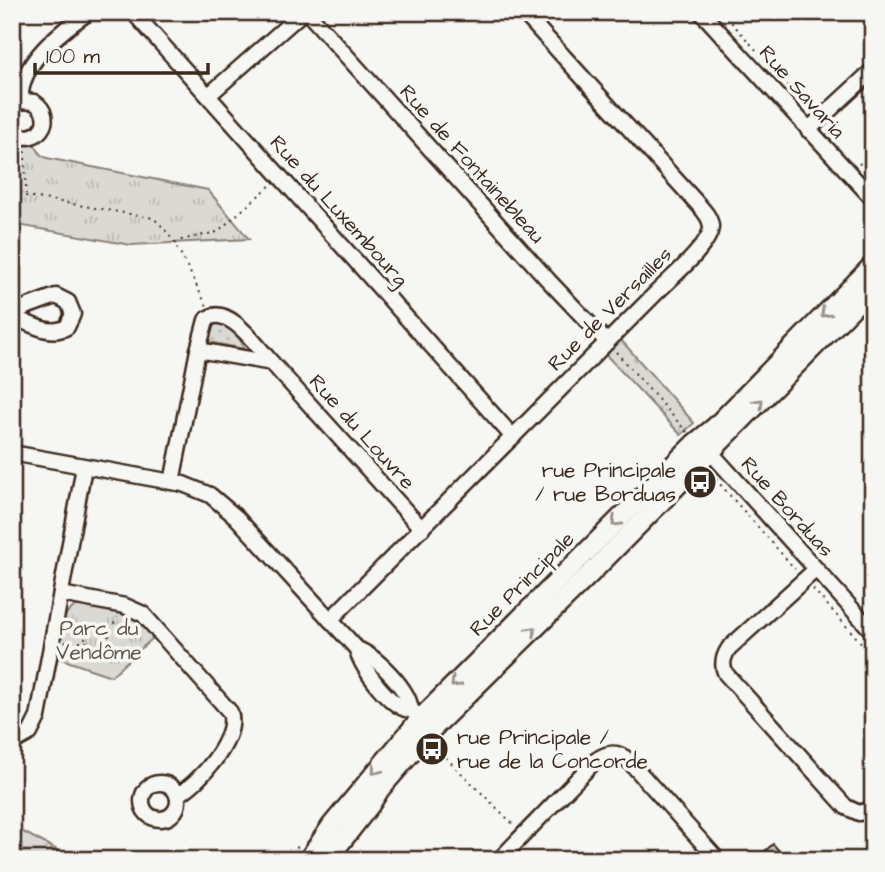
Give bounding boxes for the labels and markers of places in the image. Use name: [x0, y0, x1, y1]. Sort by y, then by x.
place label: rue Principale / rue Borduas: [535, 456, 676, 509]
bus stop icon: rue Principale / rue Borduas: [681, 463, 719, 501]
place label: rue Principale / rue de la Concorde: [457, 723, 648, 776]
bus stop icon: rue Principale / rue de la Concorde: [413, 730, 451, 768]

